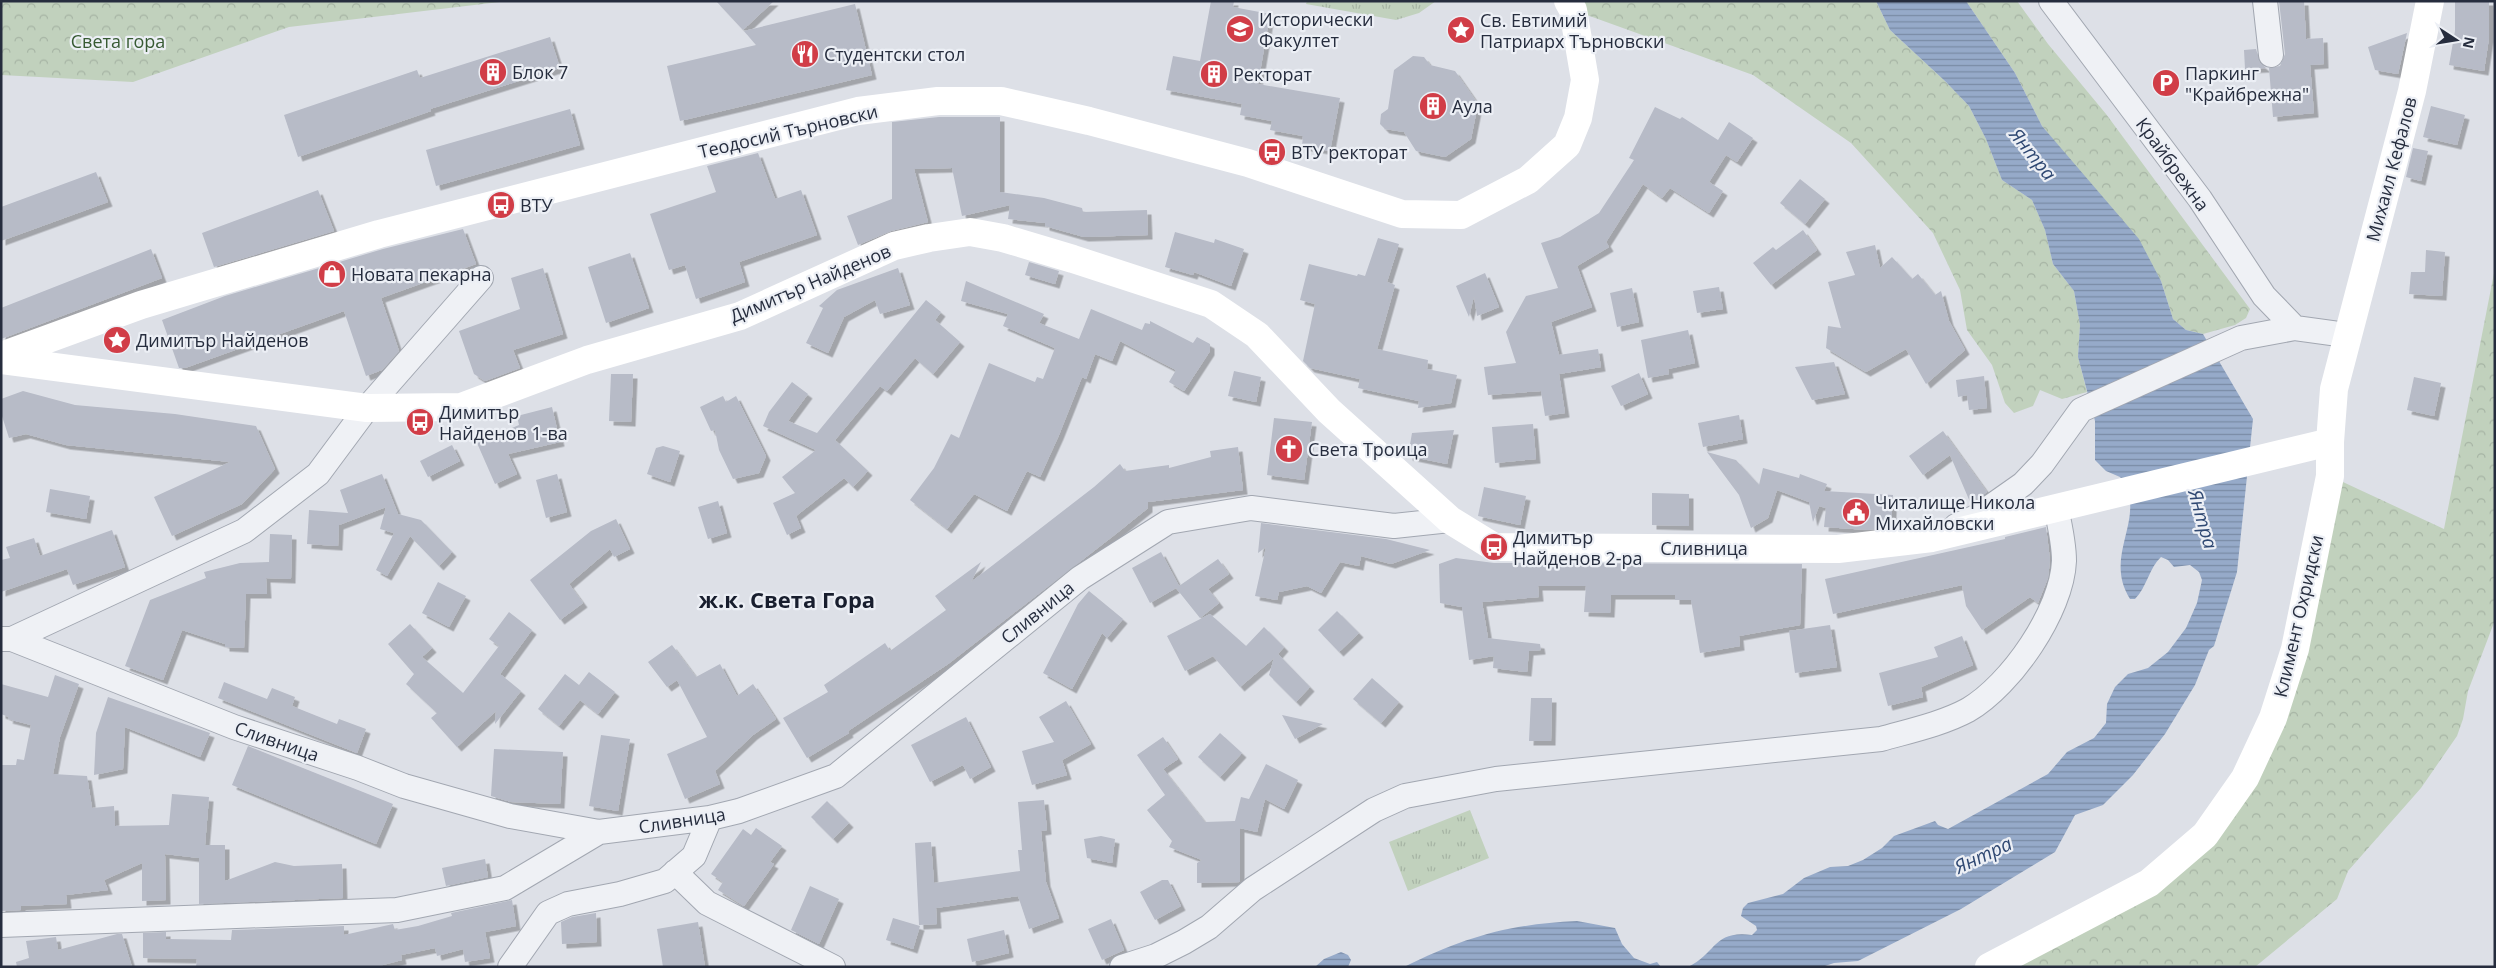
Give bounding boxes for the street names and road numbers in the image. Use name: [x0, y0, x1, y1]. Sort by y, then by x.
street label: Михаил Кефалов: [2360, 94, 2422, 244]
street label: Теодосий Търновски: [696, 99, 880, 163]
street label: Крайбрежна: [2131, 112, 2215, 216]
street label: Димитър Найденов: [726, 238, 894, 328]
street label: Климент Охридски: [2268, 532, 2328, 700]
street label: Сливница: [1660, 536, 1748, 560]
street label: Сливница: [995, 575, 1079, 649]
street label: Сливница: [232, 715, 322, 767]
street label: Сливница: [637, 801, 727, 839]

